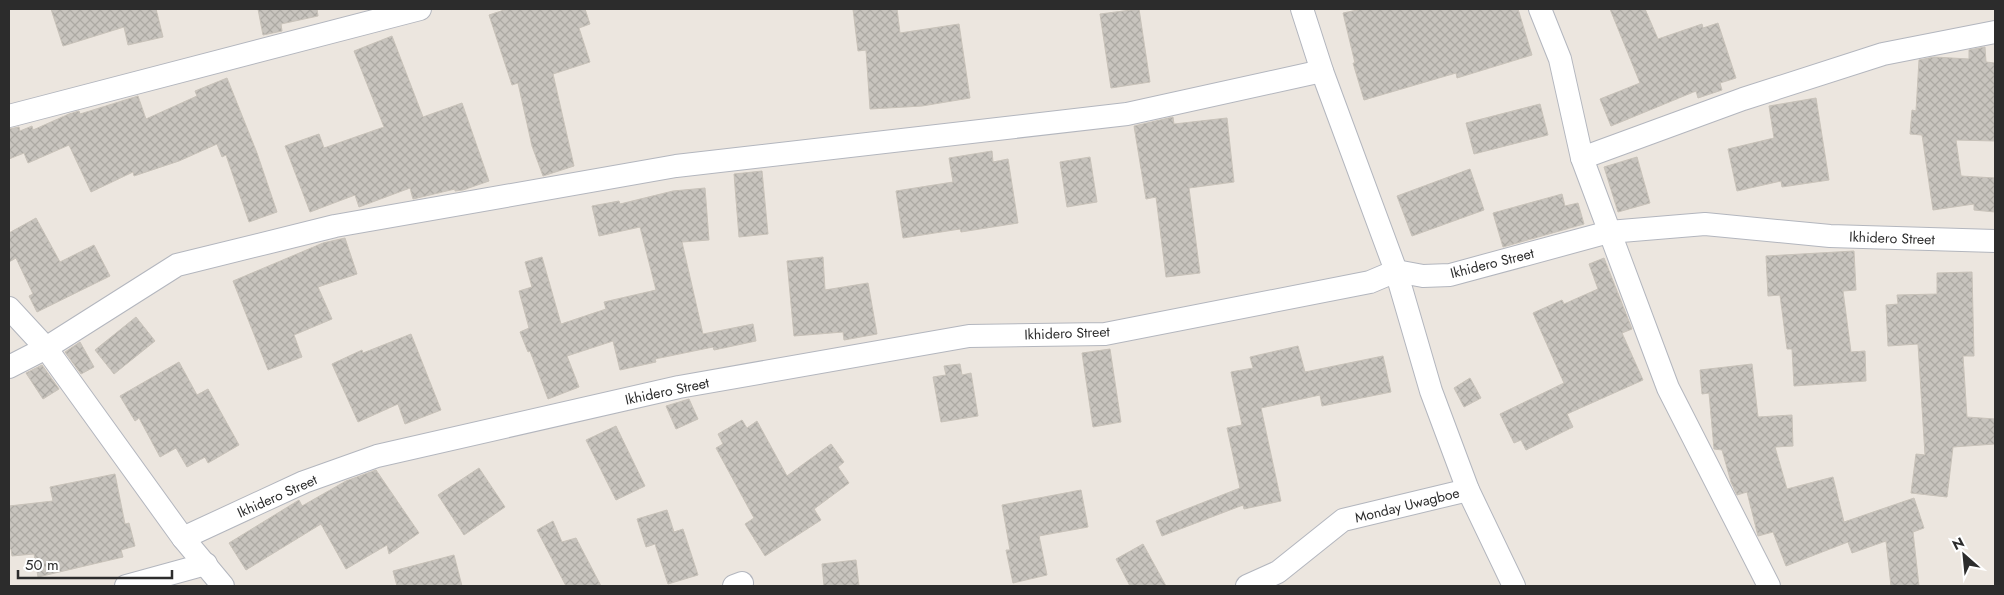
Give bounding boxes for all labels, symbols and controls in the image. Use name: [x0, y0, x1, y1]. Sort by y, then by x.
street label: Ikhidero Street: [1849, 227, 1936, 250]
street label: Ikhidero Street: [1448, 243, 1537, 283]
street label: Ikhidero Street: [1024, 321, 1111, 344]
street label: Ikhidero Street: [623, 372, 712, 410]
street label: Ikhidero Street: [234, 469, 321, 523]
street label: Monday Uwagboe: [1353, 482, 1461, 528]
north arrow: [1939, 530, 1989, 580]
text: N: [1949, 532, 1968, 555]
scale bar: [18, 548, 171, 580]
text: 50 m: [25, 554, 59, 576]

